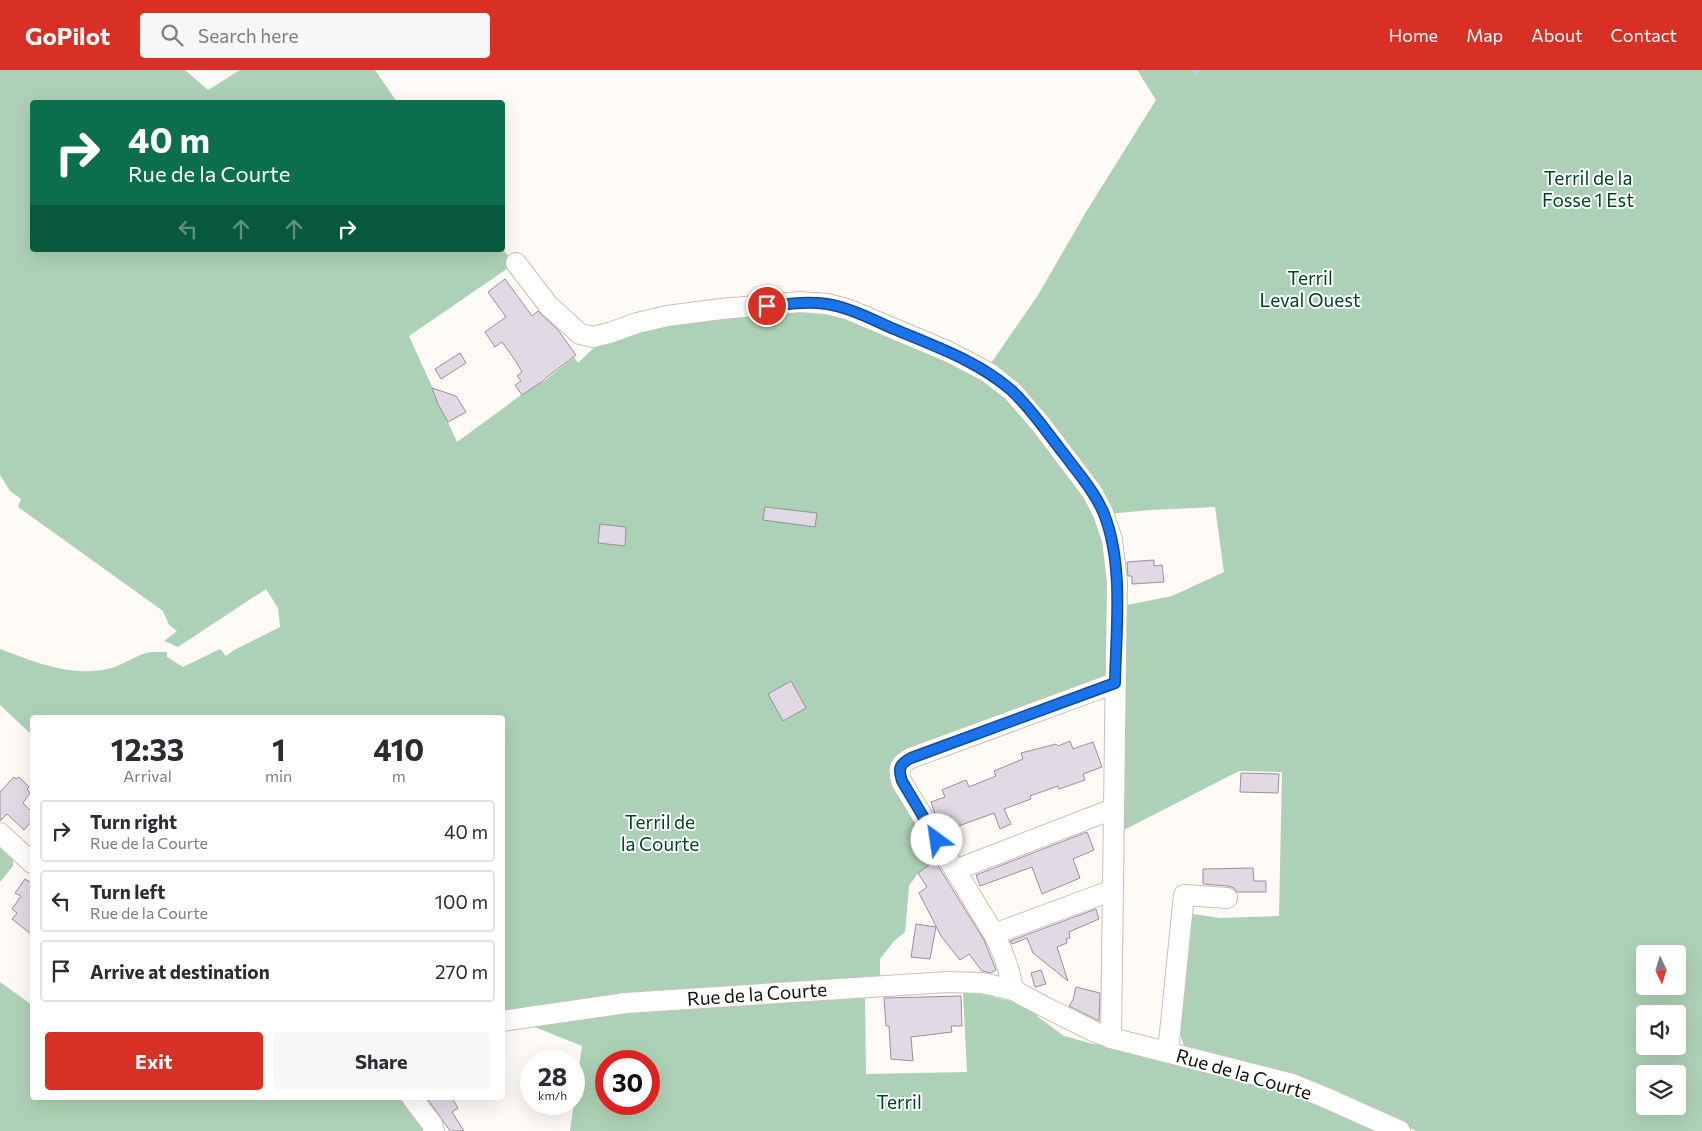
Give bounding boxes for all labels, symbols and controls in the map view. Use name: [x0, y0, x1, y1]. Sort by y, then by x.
search box: [140, 13, 490, 58]
text: GoPilot: [25, 21, 110, 50]
icon: search: [158, 21, 186, 49]
text: Search here: [198, 24, 299, 47]
text: Home: [1389, 24, 1438, 46]
text: Map: [1466, 24, 1503, 46]
text: About: [1531, 24, 1583, 46]
text: Contact: [1611, 24, 1677, 46]
text: 40 m: [128, 117, 210, 160]
icon: right: [45, 120, 110, 185]
text: Rue de la Courte: [128, 160, 290, 187]
park label: Terril de la Fosse 1 Est: [1542, 166, 1634, 211]
icon: left: [174, 215, 202, 243]
icon: ahead: [227, 215, 255, 243]
icon: ahead: [280, 215, 308, 243]
icon: right: [333, 215, 361, 243]
park label: Terril Leval Ouest: [1259, 266, 1361, 311]
pin: [746, 285, 788, 327]
icon: arrive: [753, 292, 781, 320]
text: 12:33: [111, 730, 184, 767]
text: 1: [272, 730, 285, 767]
text: 410: [373, 730, 424, 767]
text: Arrival: [123, 766, 172, 785]
text: min: [265, 766, 292, 785]
text: m: [392, 766, 406, 785]
text: Turn right: [90, 810, 177, 833]
park label: Terril de la Courte: [621, 810, 699, 855]
position arrow: [910, 813, 962, 865]
icon: right: [47, 817, 75, 845]
text: 40 m: [444, 820, 488, 843]
text: Rue de la Courte: [90, 833, 208, 852]
text: Turn left: [90, 880, 165, 903]
icon: left: [47, 887, 75, 915]
text: 100 m: [435, 890, 488, 913]
text: Rue de la Courte: [90, 903, 208, 922]
north arrow: [1636, 945, 1686, 995]
map controls: [1636, 945, 1686, 1115]
icon: arrive: [47, 957, 75, 985]
text: Arrive at destination: [90, 960, 270, 983]
text: 270 m: [435, 960, 488, 983]
street label: Rue de la Courte: [686, 977, 828, 1010]
button: sound: [1636, 1005, 1686, 1055]
button: Exit: [45, 1032, 263, 1090]
button: Share: [273, 1032, 490, 1090]
street label: Rue de la Courte: [1174, 1043, 1315, 1104]
speed limit sign: 30: [595, 1050, 660, 1115]
text: 28: [538, 1061, 567, 1091]
button: layers: [1636, 1065, 1686, 1115]
text: km/h: [538, 1088, 567, 1102]
park label: Terril: [876, 1090, 922, 1113]

